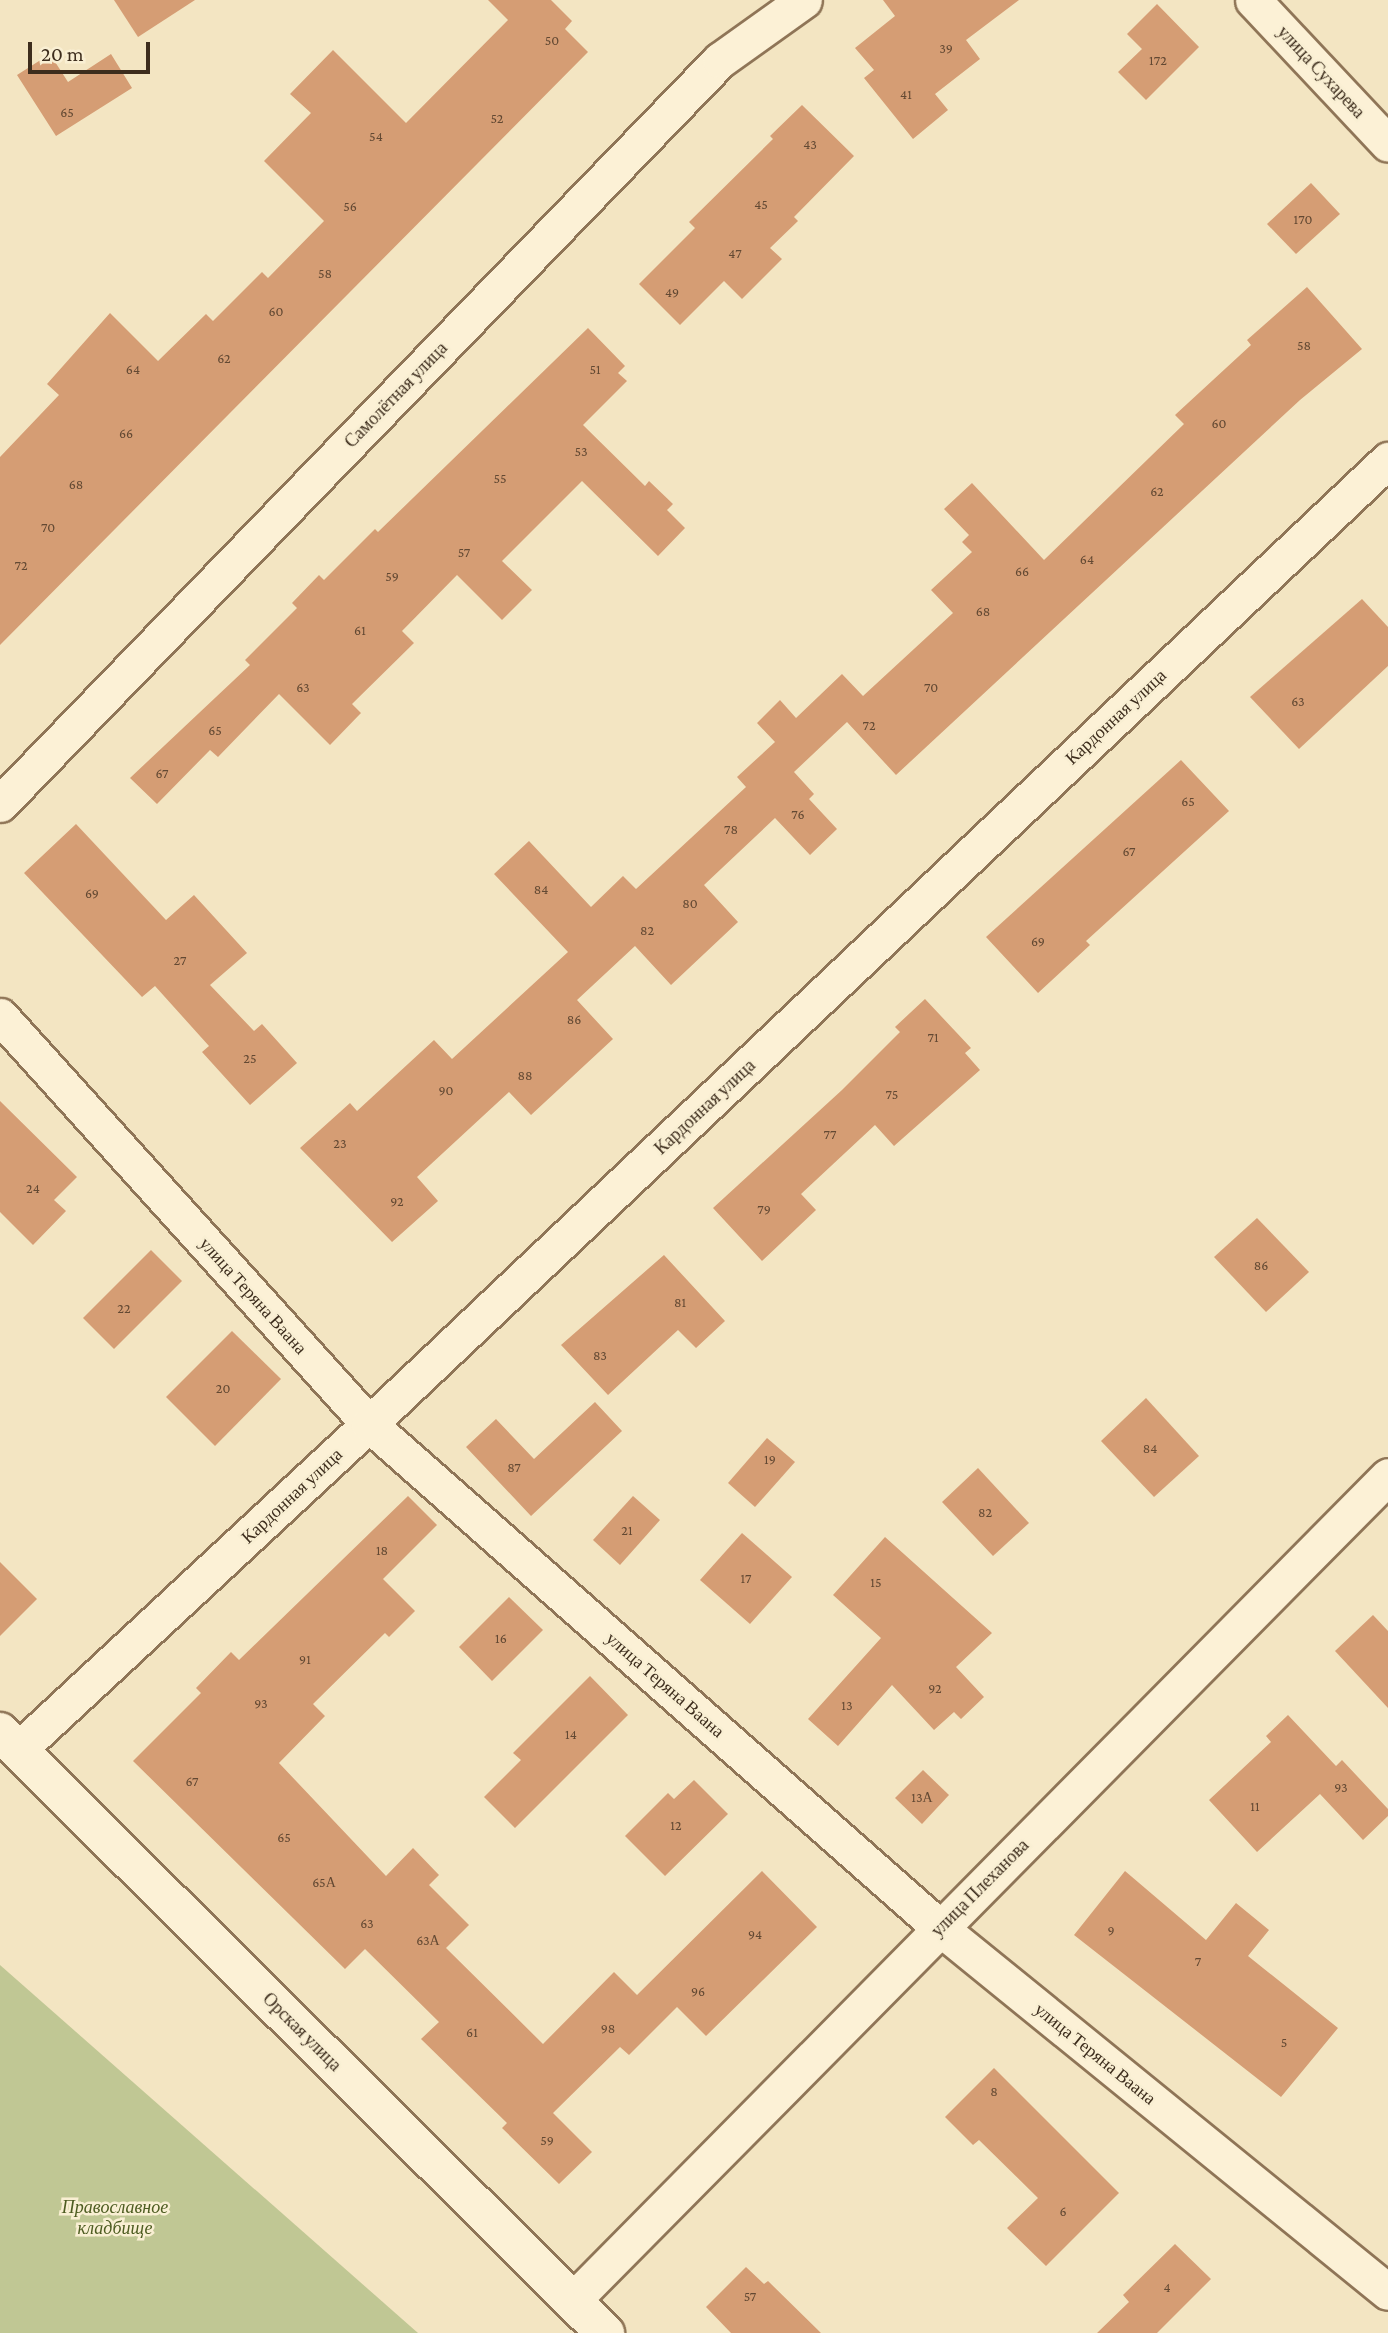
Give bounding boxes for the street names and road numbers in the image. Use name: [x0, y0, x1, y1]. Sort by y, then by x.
street label: улица Сухарева: [1273, 21, 1369, 123]
street label: Самолётная улица: [340, 338, 452, 452]
street label: Кардонная улица: [1061, 665, 1171, 769]
street label: Кардонная улица: [650, 1055, 760, 1159]
street label: улица Теряна Ваана: [195, 1233, 311, 1359]
street label: Кардонная улица: [237, 1444, 347, 1548]
street label: улица Теряна Ваана: [601, 1628, 729, 1742]
street label: улица Плеханова: [927, 1835, 1033, 1941]
street label: Орская улица: [258, 1988, 346, 2076]
street label: улица Теряна Ваана: [1030, 1998, 1160, 2110]

